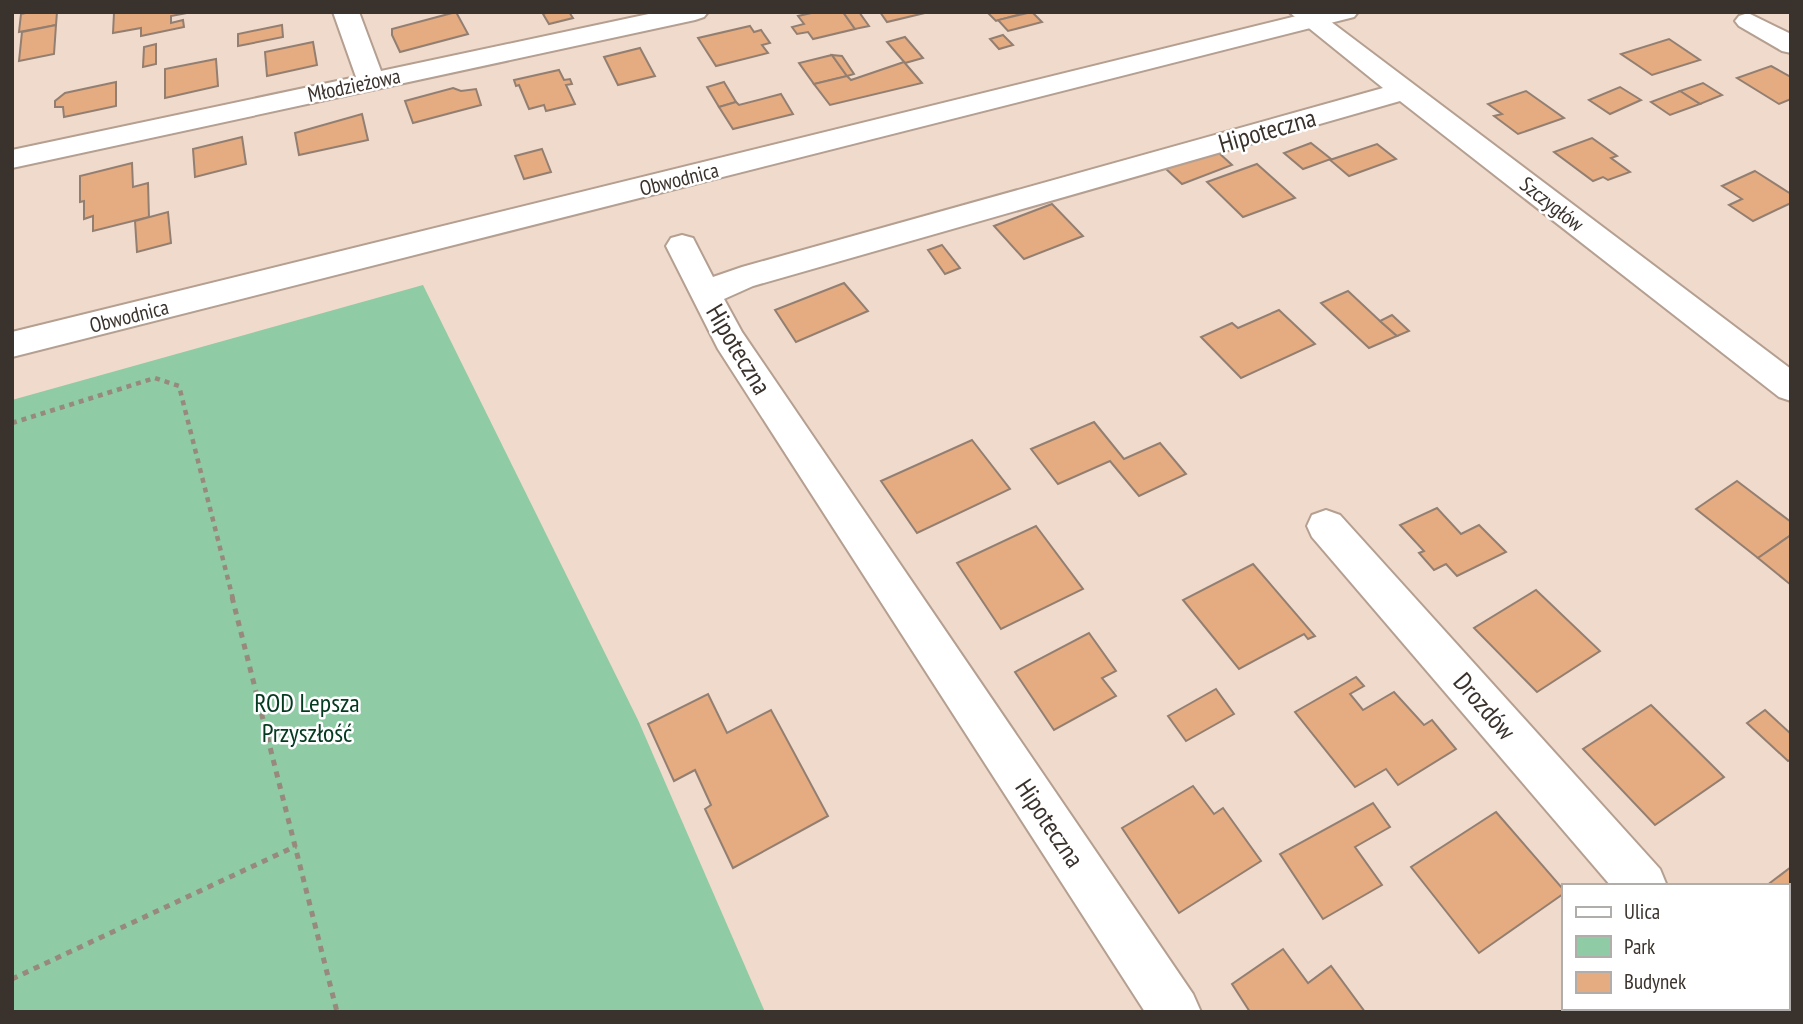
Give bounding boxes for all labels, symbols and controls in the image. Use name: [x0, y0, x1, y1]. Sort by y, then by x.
street label: Młodzieżowa: [305, 62, 403, 108]
street label: Hipoteczna: [1215, 100, 1319, 160]
street label: Obwodnica: [637, 156, 721, 202]
street label: Szczygłów: [1514, 171, 1590, 238]
street label: Obwodnica: [87, 293, 171, 339]
street label: Hipoteczna: [699, 298, 779, 400]
street label: Drozdów: [1447, 665, 1524, 747]
park label: ROD Lepsza Przyszłość: [254, 686, 360, 749]
street label: Hipoteczna: [1008, 772, 1092, 874]
legend: [1562, 884, 1789, 1010]
text: Ulica: [1624, 898, 1660, 925]
text: Park: [1624, 933, 1655, 960]
text: Budynek: [1624, 968, 1686, 995]

